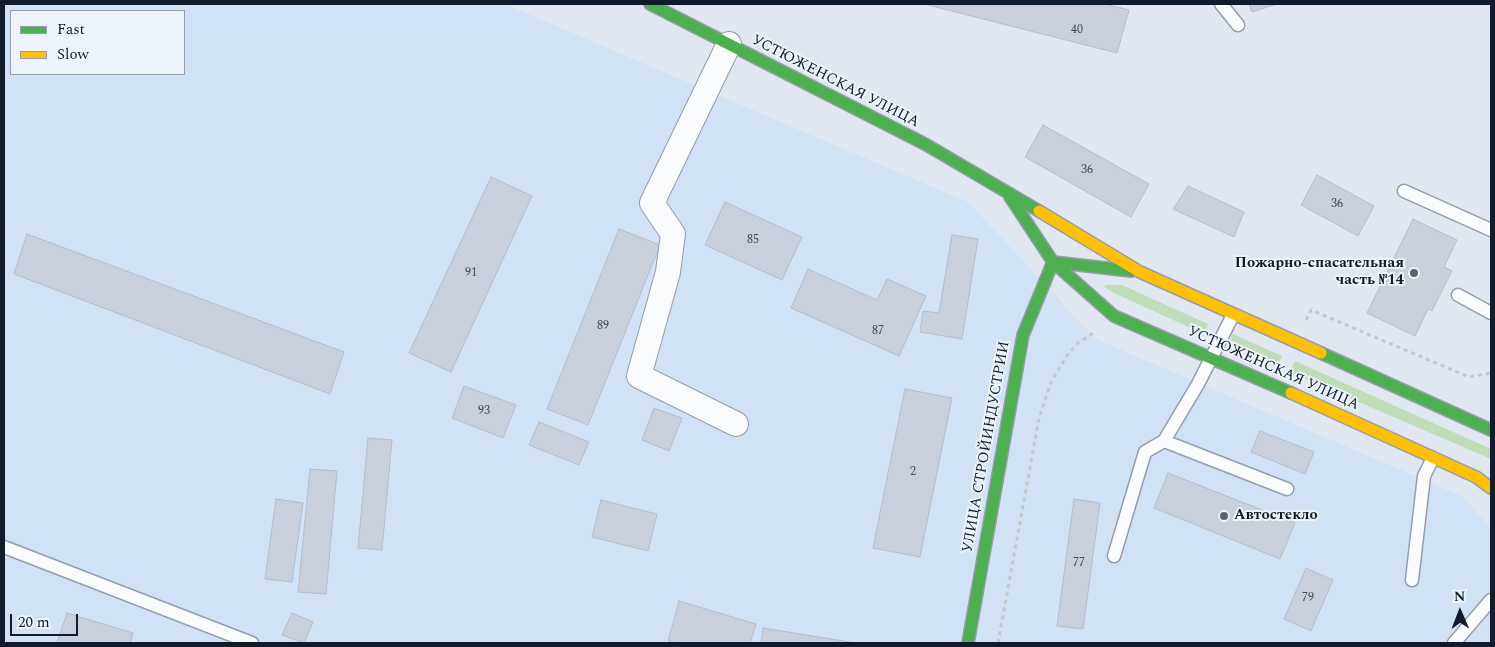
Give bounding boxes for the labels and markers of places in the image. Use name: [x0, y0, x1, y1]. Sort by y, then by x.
place label: Пожарно-спасательная часть №14: [1235, 255, 1404, 290]
marker: Пожарно-спасательная часть №14: [1408, 267, 1420, 279]
place label: Автостекло: [1234, 507, 1318, 525]
marker: Автостекло: [1218, 510, 1230, 522]

